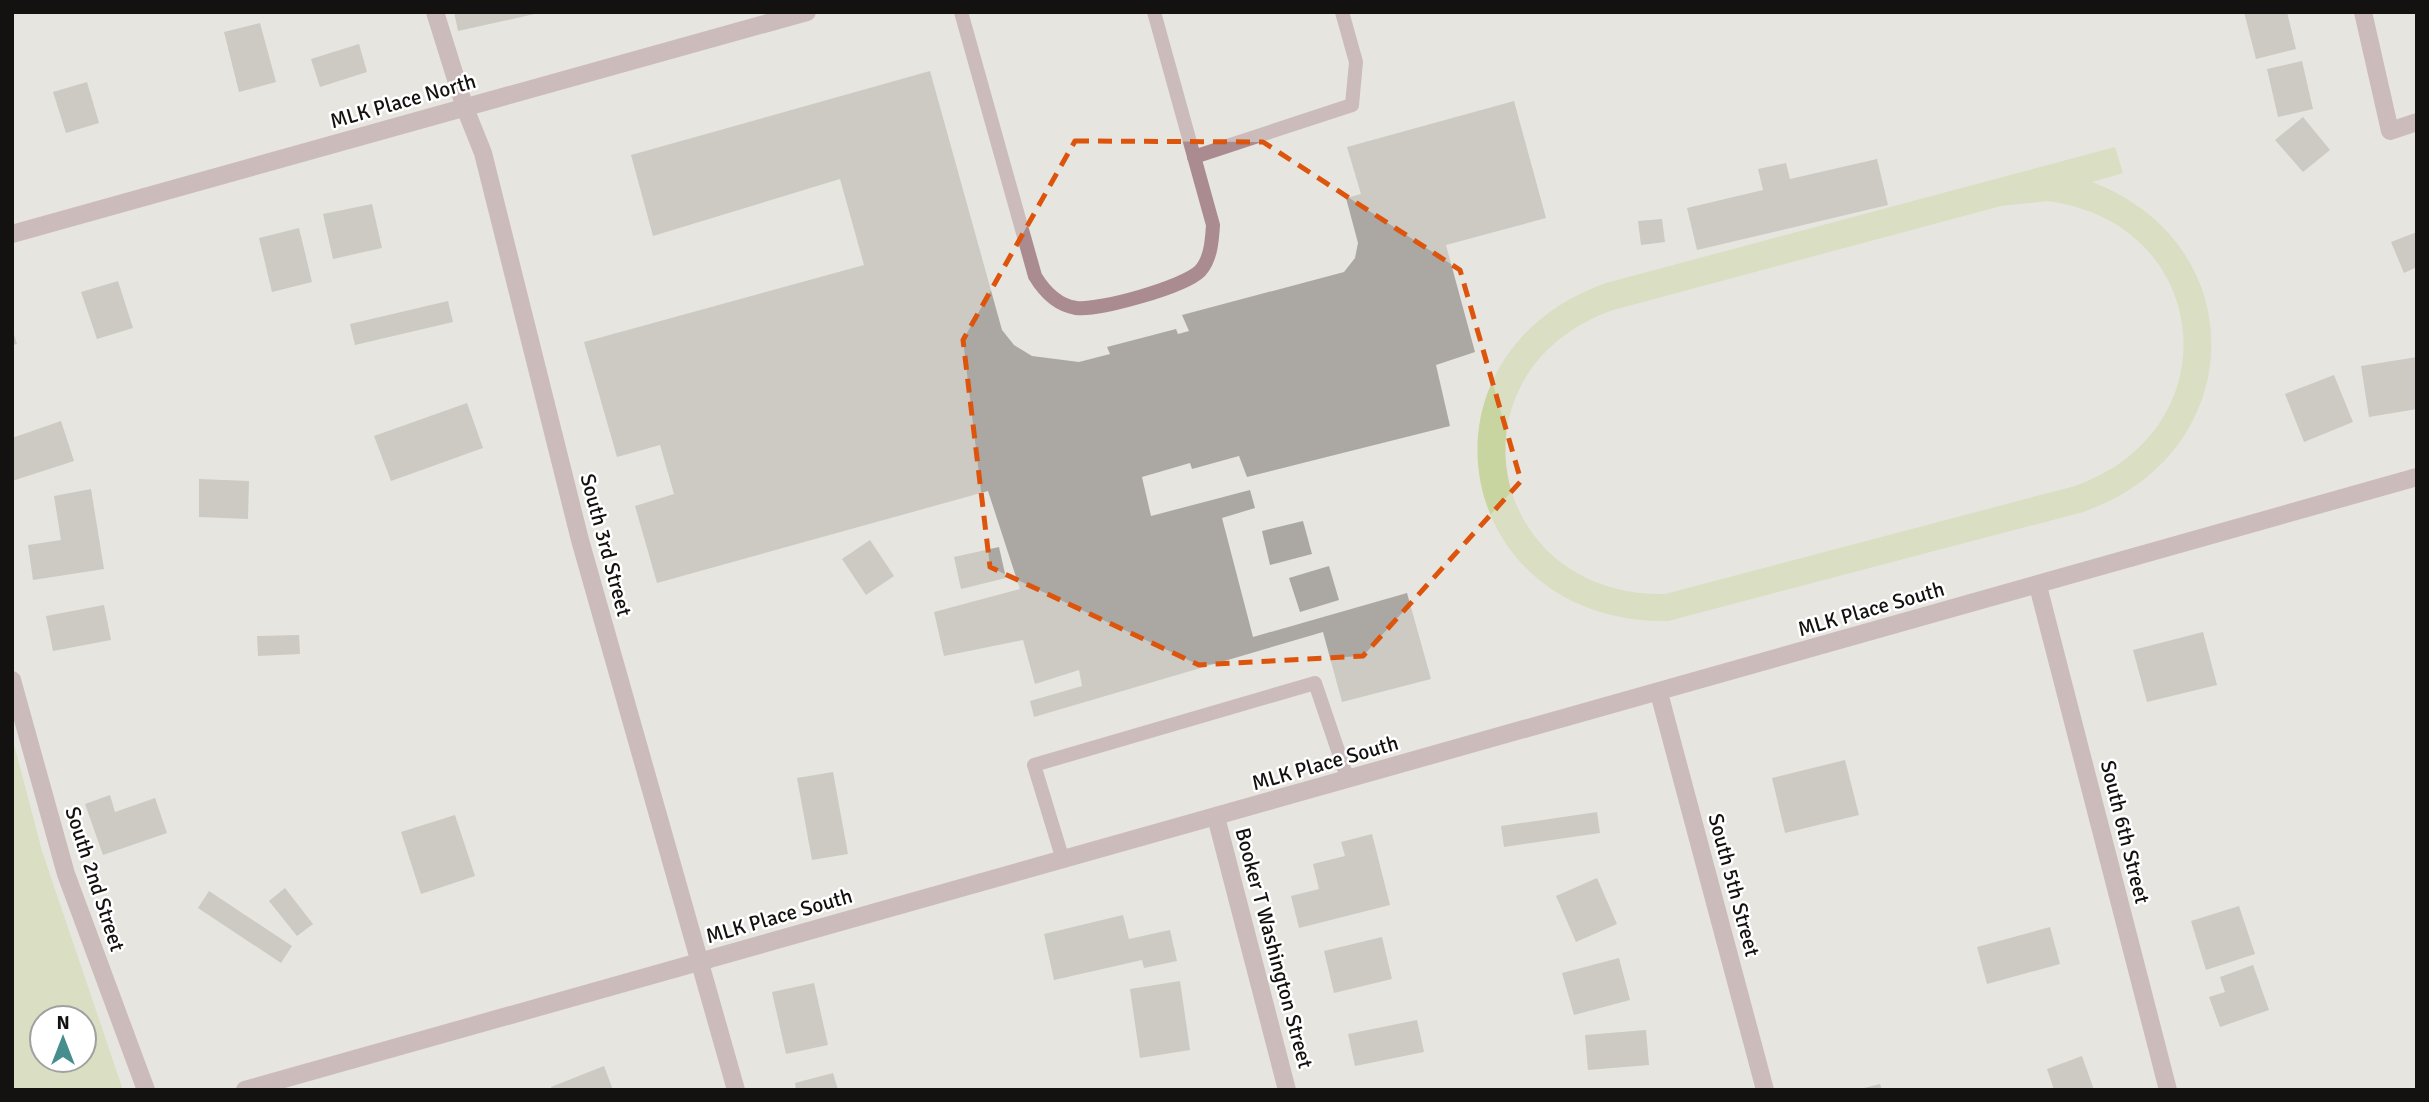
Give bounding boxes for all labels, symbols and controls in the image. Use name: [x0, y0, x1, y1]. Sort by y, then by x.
street label: MLK Place North: [327, 68, 479, 134]
street label: South 3rd Street: [574, 471, 638, 619]
street label: MLK Place South: [1795, 576, 1947, 642]
street label: MLK Place South: [1249, 730, 1401, 796]
street label: South 6th Street: [2095, 758, 2155, 906]
street label: South 2nd Street: [59, 803, 131, 955]
street label: South 5th Street: [1702, 811, 1766, 959]
street label: Booker T Washington Street: [1229, 825, 1319, 1071]
street label: MLK Place South: [703, 883, 855, 949]
north arrow: [28, 1004, 98, 1074]
text: N: [56, 1011, 70, 1035]

